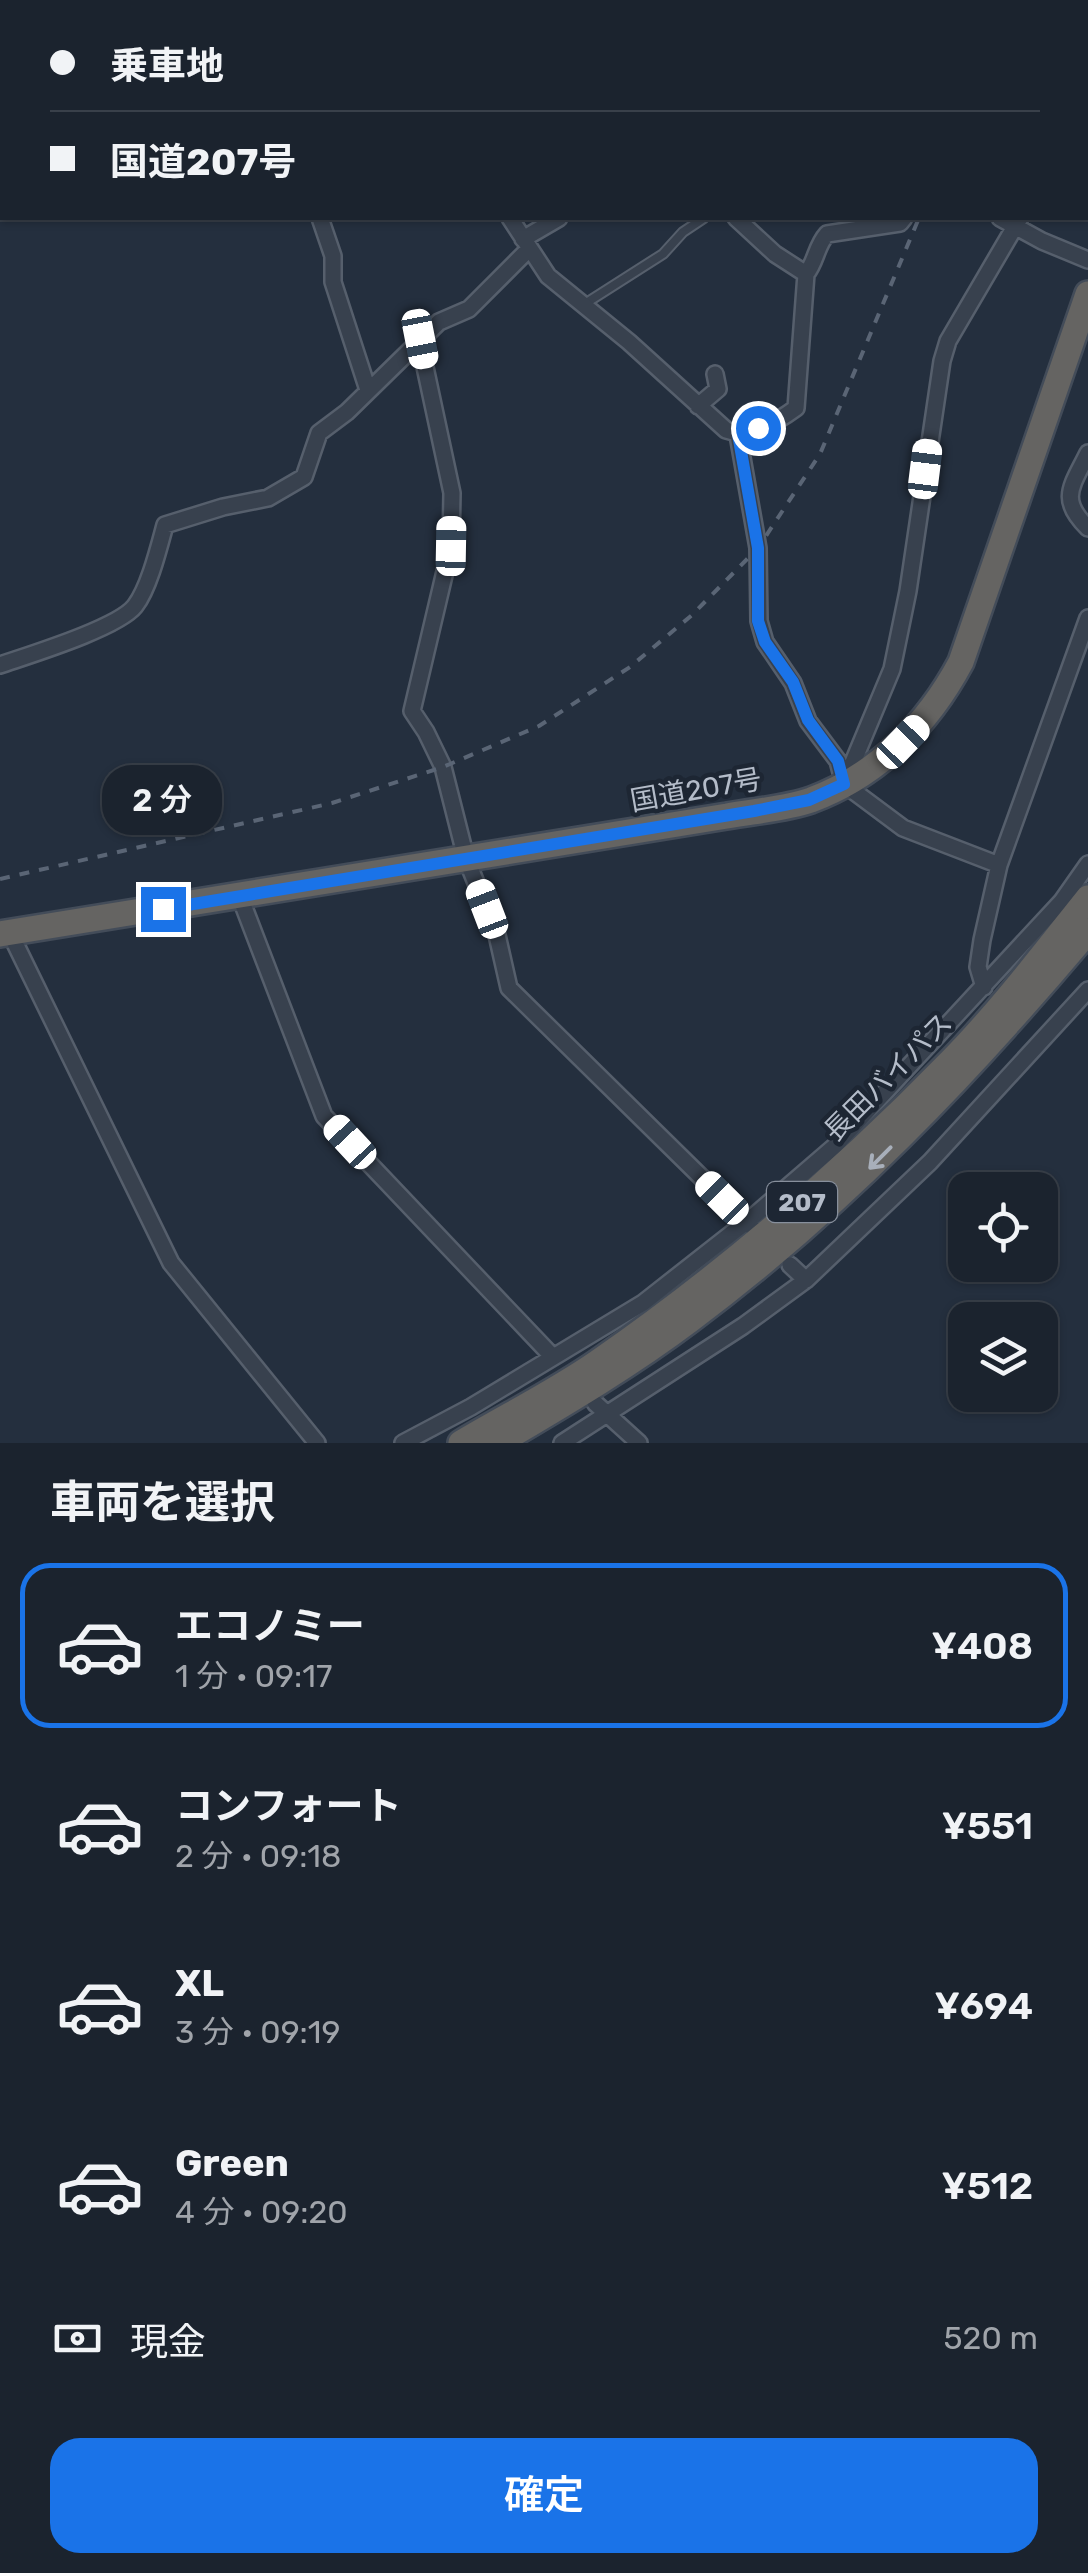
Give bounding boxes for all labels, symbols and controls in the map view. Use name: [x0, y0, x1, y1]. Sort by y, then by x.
text: 乗車地: [110, 43, 224, 89]
text: 国道207号: [110, 139, 296, 185]
car: [400, 307, 440, 371]
route start: [736, 406, 781, 451]
car: [906, 437, 944, 501]
car: [435, 516, 467, 576]
car: [871, 710, 935, 774]
street label: 国道207号: [628, 762, 764, 818]
callout: 2 分: [103, 764, 223, 834]
text: 2 分: [132, 781, 192, 819]
car: [462, 876, 512, 942]
route end: [141, 887, 186, 932]
street label: 長田バイパス: [817, 1006, 959, 1148]
car: [319, 1110, 381, 1174]
one-way arrow: [869, 1146, 893, 1170]
car: [690, 1166, 754, 1230]
map controls: [948, 1172, 1058, 1412]
button: locate: [948, 1172, 1058, 1282]
road number: 207: [767, 1182, 837, 1222]
button: layers: [948, 1302, 1058, 1412]
text: 車両を選択: [50, 1476, 275, 1529]
icon: car: [55, 1601, 145, 1691]
text: エコノミー: [175, 1603, 365, 1649]
text: ¥408: [932, 1623, 1033, 1669]
text: 1 分 · 09:17: [175, 1657, 332, 1695]
icon: car: [55, 1781, 145, 1871]
text: コンフォート: [175, 1783, 402, 1829]
text: ¥551: [942, 1803, 1033, 1849]
text: 2 分 · 09:18: [175, 1837, 341, 1875]
text: XL: [175, 1960, 224, 2006]
icon: car: [55, 1961, 145, 2051]
text: ¥694: [934, 1983, 1033, 2029]
text: 3 分 · 09:19: [175, 2013, 340, 2051]
text: Green: [175, 2140, 289, 2186]
icon: car: [55, 2141, 145, 2231]
text: ¥512: [942, 2163, 1033, 2209]
text: 4 分 · 09:20: [175, 2193, 348, 2231]
icon: cash: [50, 2311, 105, 2366]
text: 現金: [130, 2319, 206, 2365]
text: 520 m: [944, 2319, 1038, 2357]
button: 確定: [50, 2438, 1038, 2553]

